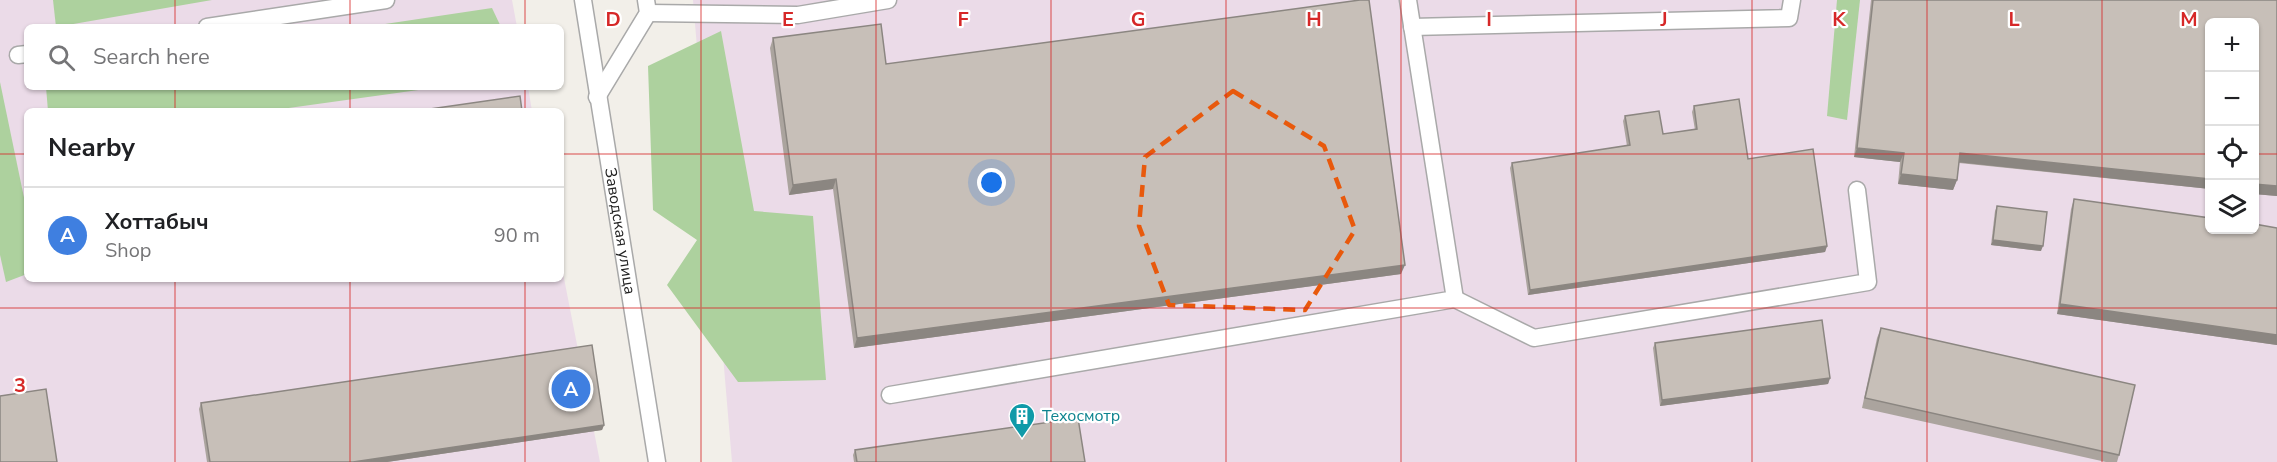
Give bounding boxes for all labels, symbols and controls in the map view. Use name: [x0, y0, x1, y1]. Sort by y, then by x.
text: D: [605, 6, 621, 33]
text: E: [782, 6, 794, 33]
text: F: [957, 6, 969, 33]
text: G: [1131, 6, 1145, 33]
text: H: [1306, 6, 1322, 33]
text: I: [1486, 6, 1492, 33]
text: J: [1659, 6, 1668, 33]
text: K: [1832, 6, 1846, 33]
text: L: [2008, 6, 2020, 33]
text: M: [2180, 6, 2198, 33]
map controls: [2205, 18, 2259, 234]
button: +: [2205, 18, 2259, 72]
search box: [24, 24, 564, 90]
icon: search: [45, 41, 78, 74]
text: Search here: [93, 42, 210, 72]
button: −: [2205, 72, 2259, 126]
button: locate: [2205, 126, 2259, 180]
text: Nearby: [48, 130, 135, 165]
street label: Заводская улица: [599, 166, 641, 296]
your location: [977, 168, 1006, 197]
button: layers: [2205, 180, 2259, 234]
text: Хоттабыч: [105, 207, 209, 237]
text: A: [60, 222, 75, 249]
text: 90 m: [494, 222, 540, 249]
text: Shop: [105, 237, 151, 264]
pin: A: [552, 366, 590, 412]
text: 3: [14, 372, 26, 399]
building icon: Техосмотр: [1007, 401, 1037, 439]
place label: Техосмотр: [1042, 405, 1120, 427]

